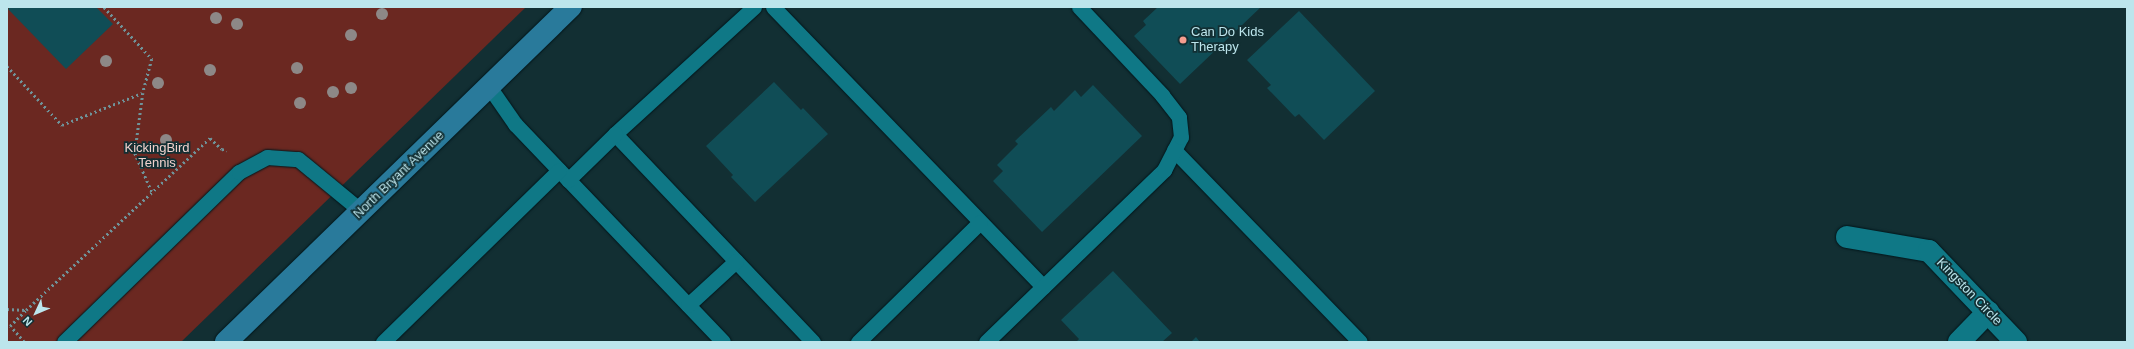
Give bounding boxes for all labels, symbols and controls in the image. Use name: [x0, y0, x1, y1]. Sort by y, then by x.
place label: Can Do Kids Therapy: [1191, 25, 1264, 56]
marker: Can Do Kids Therapy: [1178, 35, 1188, 45]
street label: North Bryant Avenue: [350, 128, 448, 222]
park label: KickingBird Tennis: [124, 141, 190, 172]
street label: Kingston Circle: [1933, 255, 2005, 329]
north arrow: [16, 293, 56, 333]
text: N: [20, 314, 34, 328]

